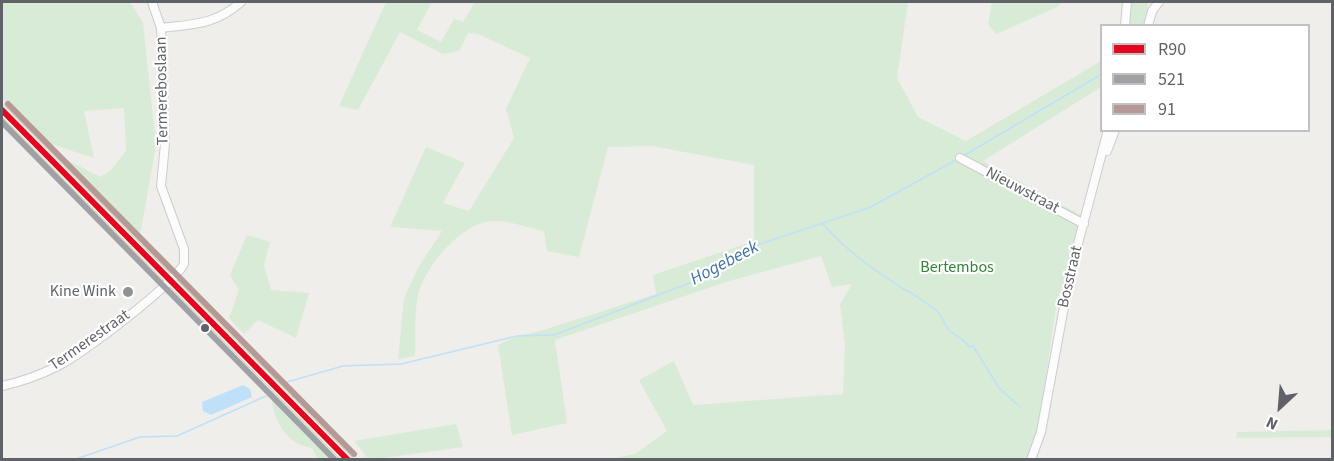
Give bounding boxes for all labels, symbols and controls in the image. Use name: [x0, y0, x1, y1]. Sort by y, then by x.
legend: [1100, 24, 1310, 132]
street label: Termereboslaan: [152, 36, 174, 146]
text: R90: [1158, 37, 1186, 62]
text: 521: [1158, 67, 1185, 92]
text: 91: [1158, 97, 1176, 122]
street label: Nieuwstraat: [982, 164, 1062, 218]
water label: Hogebeek: [687, 237, 763, 291]
street label: Bosstraat: [1055, 244, 1087, 310]
park label: Bertembos: [920, 258, 994, 278]
place label: Kine Wink: [50, 282, 116, 302]
marker: Kine Wink: [121, 285, 135, 299]
street label: Termerestraat: [46, 306, 134, 376]
unlabelled marker: [199, 322, 211, 334]
north arrow: [1250, 377, 1310, 437]
text: N: [1263, 411, 1282, 435]

